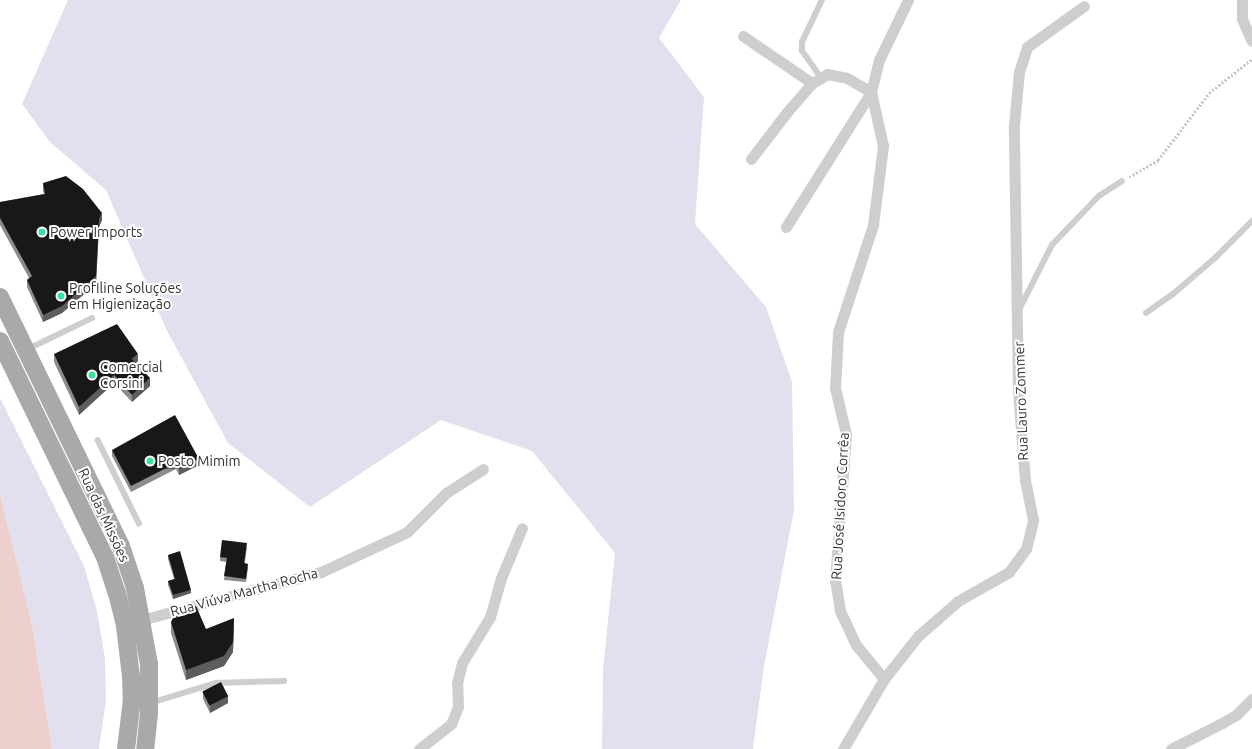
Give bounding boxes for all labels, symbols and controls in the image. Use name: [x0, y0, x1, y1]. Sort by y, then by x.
place label: Power Imports: [50, 224, 142, 240]
marker: Power Imports: [37, 227, 47, 237]
place label: Profiline Soluções em Higienização: [69, 280, 181, 312]
marker: Profiline Soluções em Higienização: [56, 291, 66, 301]
street label: Rua Lauro Zommer: [1011, 341, 1031, 461]
place label: Comercial Corsini: [100, 359, 163, 392]
marker: Comercial Corsini: [87, 370, 97, 380]
street label: Rua José Isidoro Corrêa: [828, 432, 852, 580]
place label: Posto Mimim: [158, 453, 240, 469]
marker: Posto Mimim: [145, 456, 155, 466]
street label: Rua das Missões: [75, 465, 133, 565]
street label: Rua Viúva Martha Rocha: [168, 564, 320, 620]

